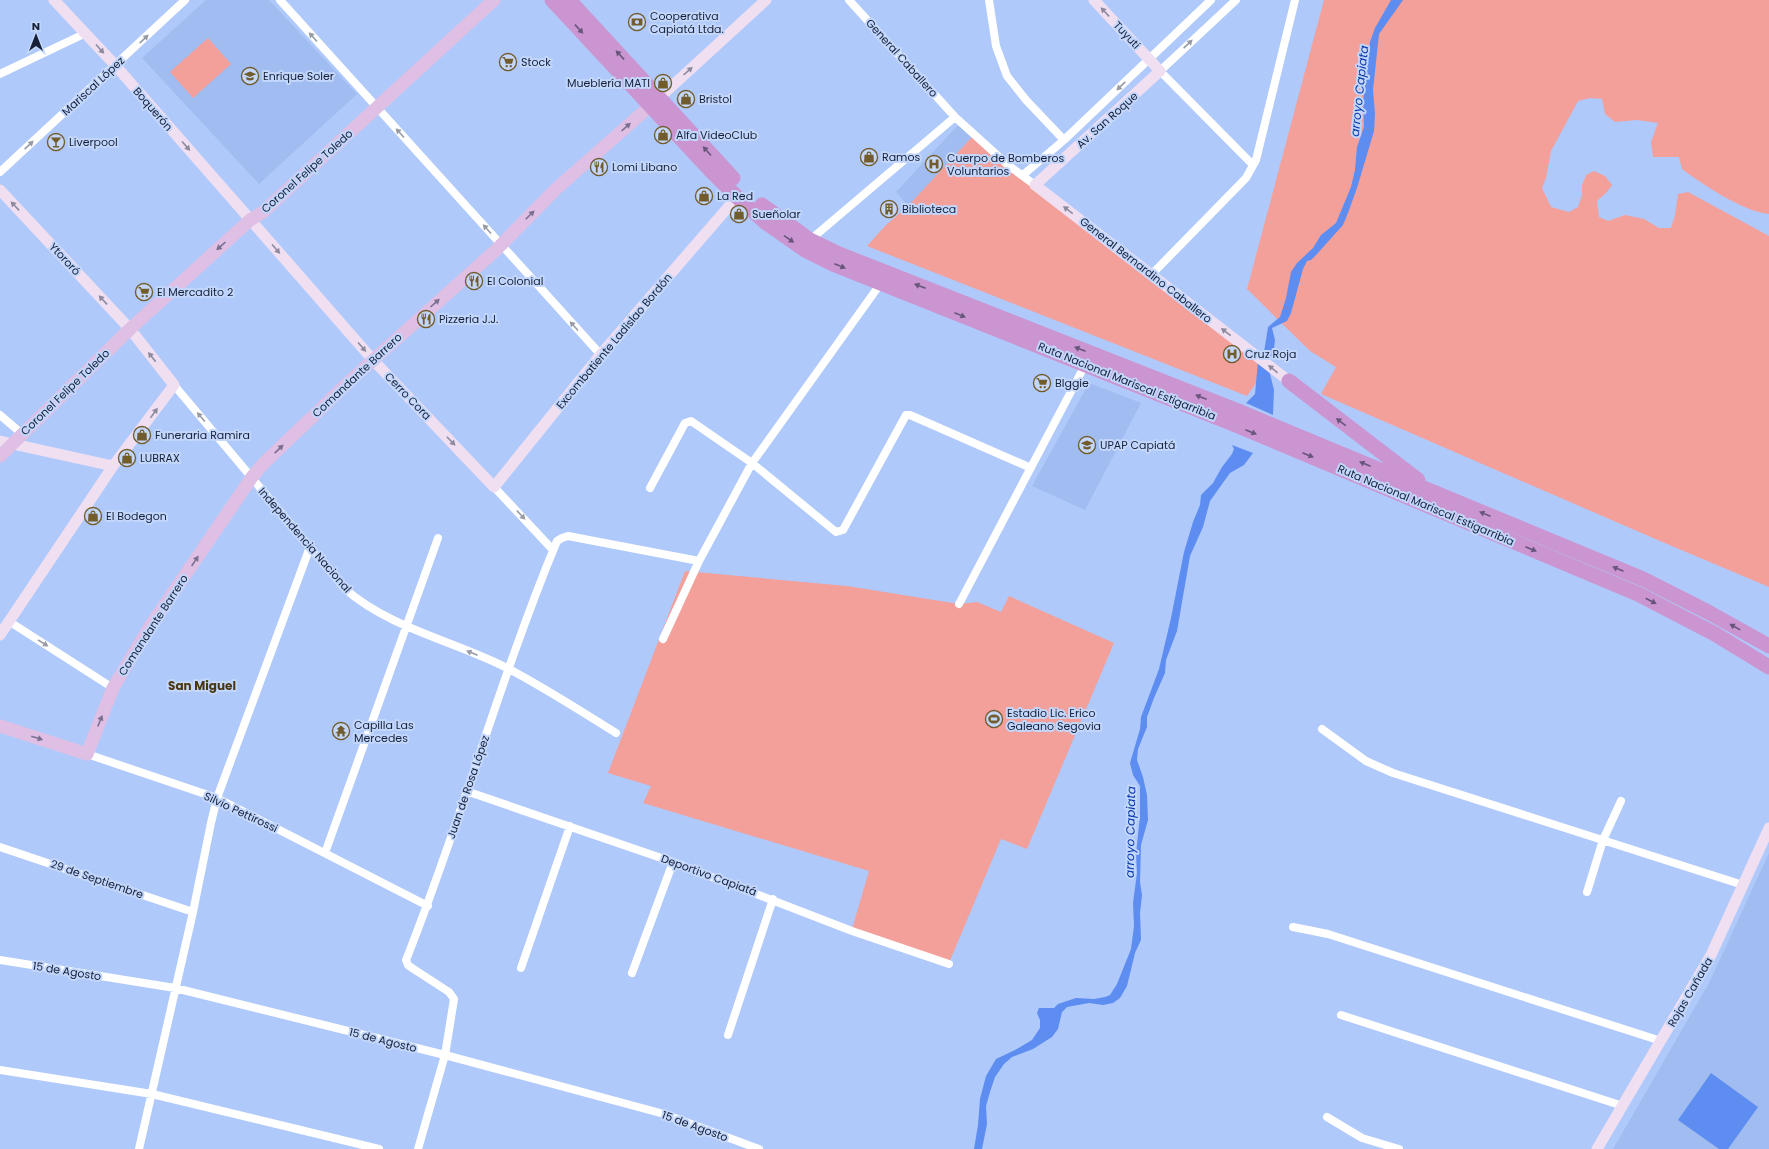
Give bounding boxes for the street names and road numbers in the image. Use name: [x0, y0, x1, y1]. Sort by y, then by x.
street label: General Caballero: [862, 15, 942, 101]
street label: Tuyuti: [1110, 17, 1144, 53]
street label: Mariscal López: [58, 53, 128, 119]
street label: Boquerón: [129, 84, 177, 134]
street label: Av. San Roque: [1073, 88, 1141, 152]
street label: Coronel Felipe Toledo: [258, 126, 356, 216]
street label: General Bernardino Caballero: [1076, 213, 1216, 327]
street label: Ytororó: [46, 239, 84, 279]
street label: Excombatiente Ladislao Bordón: [552, 270, 676, 412]
street label: Comandante Barrero: [309, 329, 405, 421]
street label: Ruta Nacional Mariscal Estigarribia: [1036, 338, 1218, 424]
street label: Coronel Felipe Toledo: [17, 345, 113, 439]
street label: Cerro Cora: [381, 369, 435, 423]
street label: Ruta Nacional Mariscal Estigarribia: [1335, 460, 1517, 550]
street label: Independencia Nacional: [255, 484, 355, 596]
street label: Comandante Barrero: [114, 571, 192, 679]
street label: Juan de Rosa López: [443, 733, 493, 841]
street label: Silvio Pettirossi: [201, 788, 281, 836]
street label: Deportivo Capiatá: [659, 850, 759, 900]
street label: 29 de Septiembre: [48, 856, 146, 902]
street label: Rojas Cañada: [1664, 954, 1716, 1030]
street label: 15 de Agosto: [32, 958, 102, 984]
street label: 15 de Agosto: [347, 1024, 419, 1056]
street label: 15 de Agosto: [660, 1107, 730, 1145]

